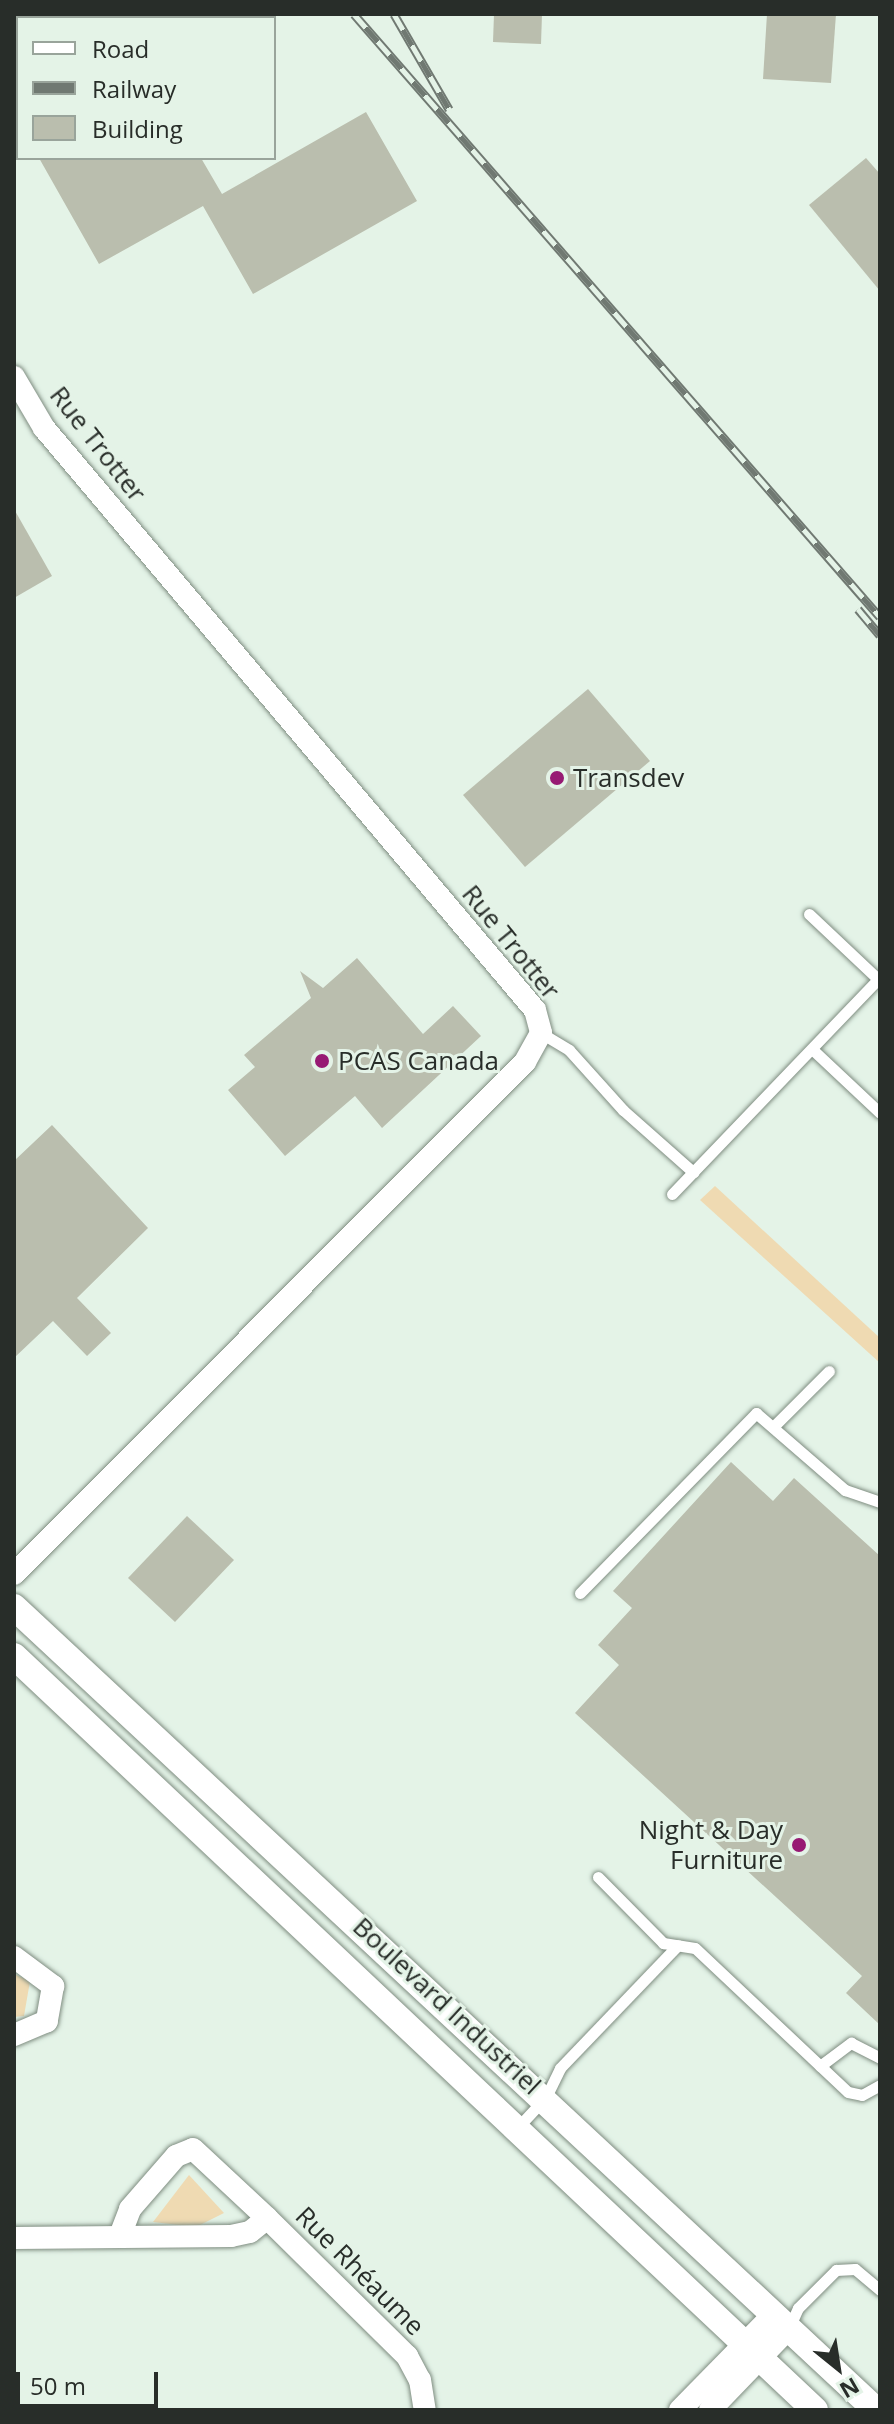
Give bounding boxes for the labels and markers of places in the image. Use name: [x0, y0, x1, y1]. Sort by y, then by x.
place label: Transdev: [573, 762, 684, 794]
marker: Transdev: [548, 769, 566, 787]
place label: PCAS Canada: [338, 1045, 499, 1077]
marker: PCAS Canada: [313, 1052, 331, 1070]
place label: Night & Day Furniture: [639, 1814, 783, 1876]
marker: Night & Day Furniture: [790, 1836, 808, 1854]

